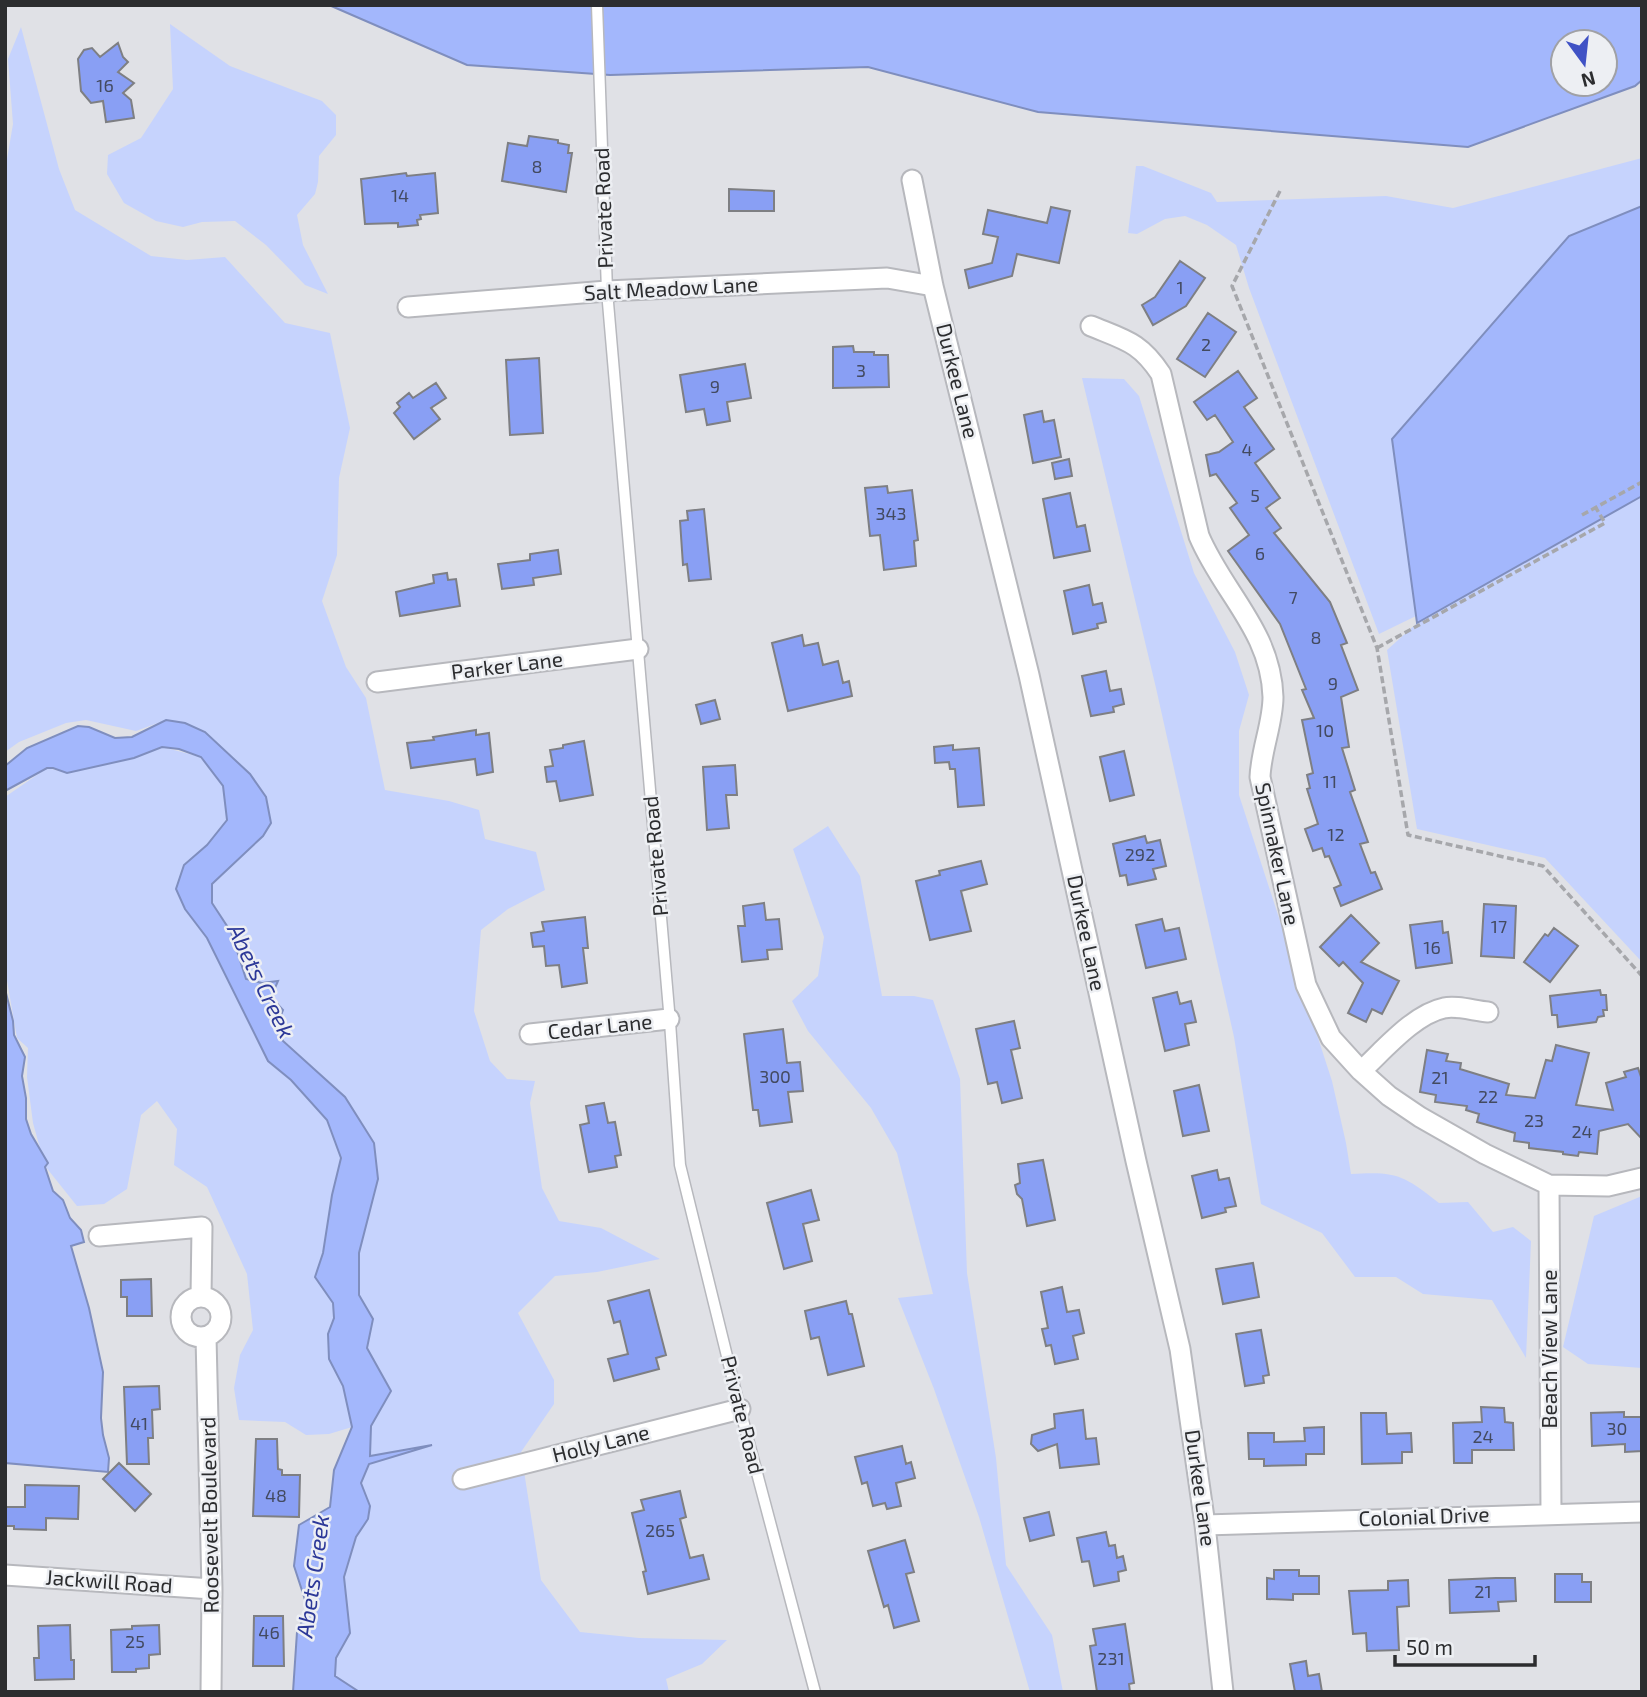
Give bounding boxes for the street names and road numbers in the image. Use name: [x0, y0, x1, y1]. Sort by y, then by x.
street label: Private Road: [588, 147, 617, 269]
street label: Salt Meadow Lane: [583, 270, 759, 305]
street label: Durkee Lane: [932, 320, 985, 441]
street label: Parker Lane: [450, 645, 564, 684]
street label: Spinnaker Lane: [1251, 780, 1306, 927]
street label: Private Road: [637, 795, 672, 917]
street label: Durkee Lane: [1063, 873, 1112, 993]
street label: Cedar Lane: [546, 1008, 654, 1043]
street label: Beach View Lane: [1536, 1269, 1561, 1429]
street label: Private Road: [717, 1353, 770, 1476]
street label: Roosevelt Boulevard: [194, 1416, 223, 1614]
street label: Holly Lane: [550, 1418, 652, 1467]
street label: Durkee Lane: [1181, 1428, 1222, 1548]
street label: Colonial Drive: [1358, 1501, 1490, 1530]
street label: Jackwill Road: [45, 1564, 173, 1597]

